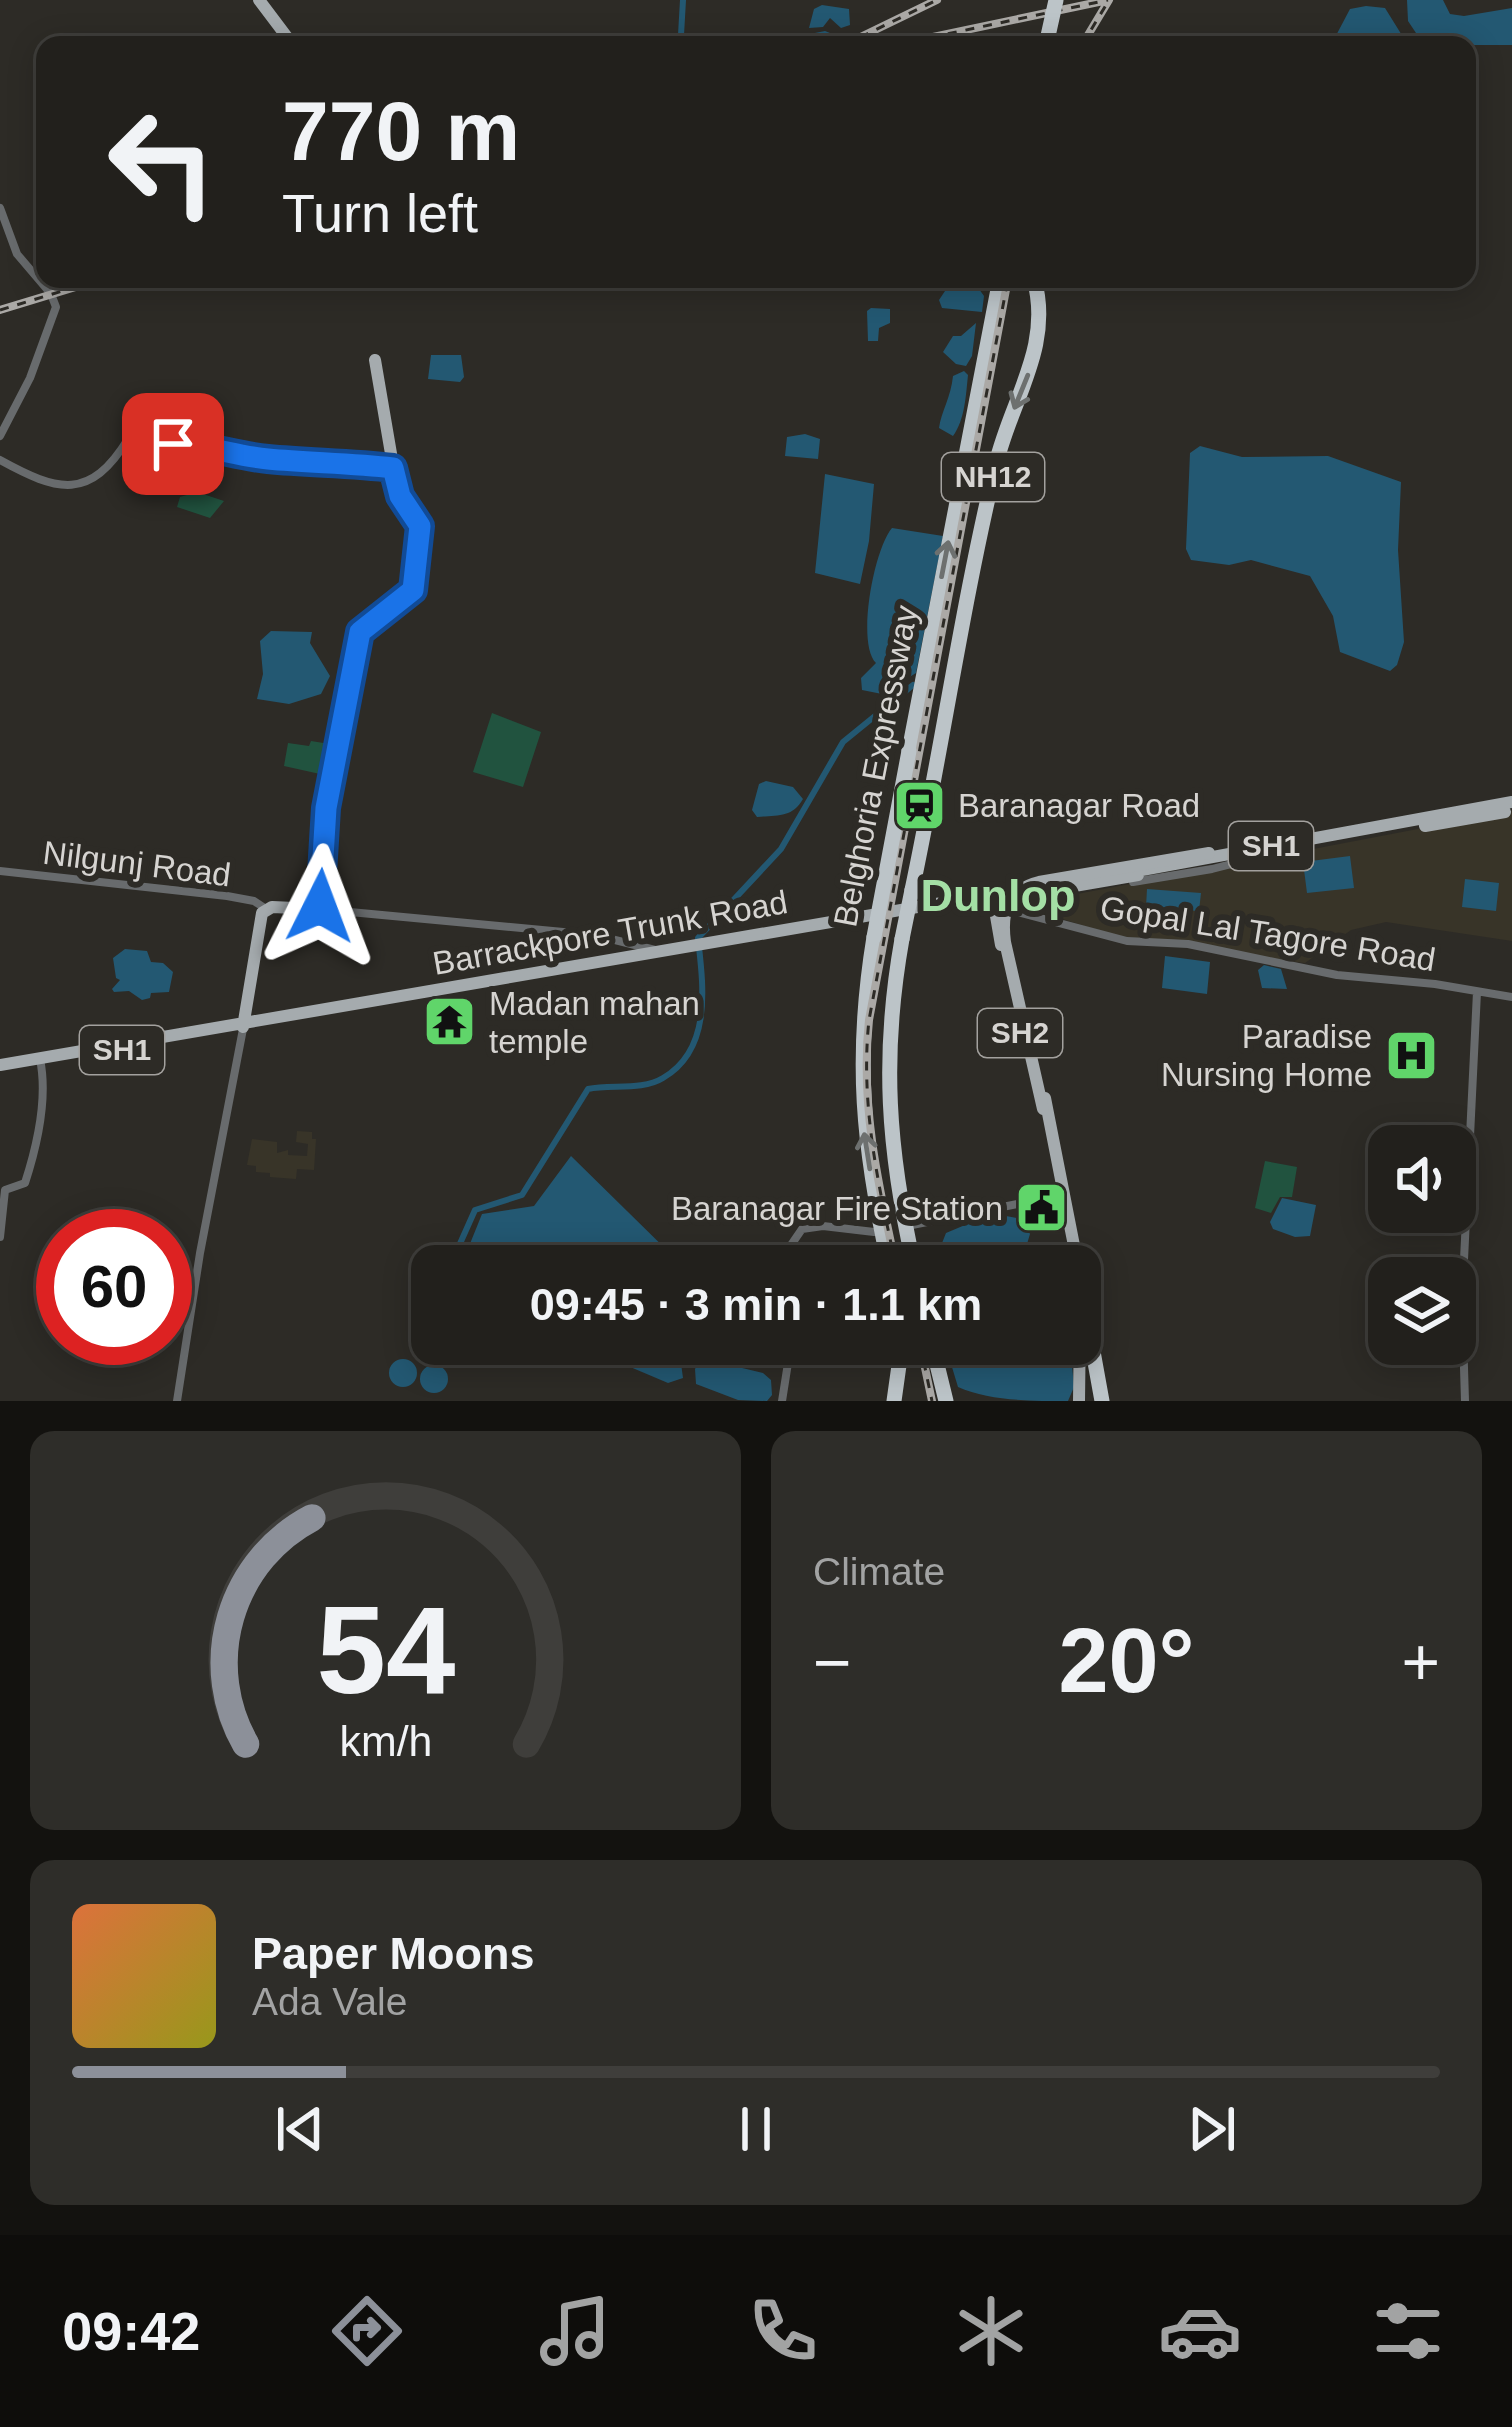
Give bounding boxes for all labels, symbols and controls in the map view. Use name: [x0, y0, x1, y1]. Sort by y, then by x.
icon: left: [84, 84, 240, 240]
text: 770 m: [282, 84, 520, 178]
text: Turn left: [282, 183, 478, 243]
one-way arrow: [1009, 372, 1030, 409]
pin: [122, 393, 224, 495]
icon: arrive: [140, 411, 206, 477]
road number: NH12: [942, 453, 1044, 501]
one-way arrow: [935, 541, 957, 580]
street label: Belghoria Expressway: [826, 602, 925, 930]
station icon: Baranagar Road: [891, 777, 947, 833]
place label: Baranagar Road: [958, 787, 1200, 824]
road number: SH1: [1229, 822, 1313, 870]
street label: Nilgunj Road: [41, 834, 233, 893]
position arrow: [257, 843, 383, 969]
district label: Dunlop: [921, 870, 1075, 921]
street label: Barrackpore Trunk Road: [430, 883, 790, 982]
street label: Gopal Lal Tagore Road: [1098, 889, 1438, 978]
place label: Madan mahan temple: [489, 985, 700, 1060]
temple icon: Madan mahan temple: [422, 994, 478, 1050]
road number: SH2: [978, 1009, 1062, 1057]
place label: Paradise Nursing Home: [1161, 1018, 1372, 1093]
road number: SH1: [80, 1026, 164, 1074]
hospital icon: Paradise Nursing Home: [1383, 1027, 1439, 1083]
map controls: [1368, 1125, 1476, 1365]
button: sound: [1368, 1125, 1476, 1233]
one-way arrow: [855, 1133, 878, 1172]
public building icon: Baranagar Fire Station: [1014, 1180, 1070, 1236]
place label: Baranagar Fire Station: [671, 1190, 1003, 1227]
speed limit sign: 60: [36, 1209, 192, 1365]
button: layers: [1368, 1257, 1476, 1365]
text: 09:45 · 3 min · 1.1 km: [530, 1279, 982, 1330]
text: Climate: [813, 1550, 945, 1593]
text: 54: [316, 1580, 455, 1719]
text: 20°: [1058, 1611, 1195, 1711]
text: −: [813, 1625, 852, 1699]
text: +: [1401, 1625, 1440, 1699]
text: km/h: [339, 1716, 432, 1764]
text: Paper Moons: [252, 1928, 535, 1979]
text: Ada Vale: [252, 1980, 407, 2023]
icon: previous: [267, 2096, 333, 2162]
icon: pause: [723, 2096, 789, 2162]
icon: next: [1179, 2096, 1245, 2162]
icon: directions: [325, 2289, 409, 2373]
icon: music: [533, 2289, 617, 2373]
icon: phone: [741, 2289, 825, 2373]
icon: climate: [949, 2289, 1033, 2373]
icon: car: [1158, 2289, 1242, 2373]
icon: filters: [1366, 2289, 1450, 2373]
text: 09:42: [62, 2301, 200, 2361]

